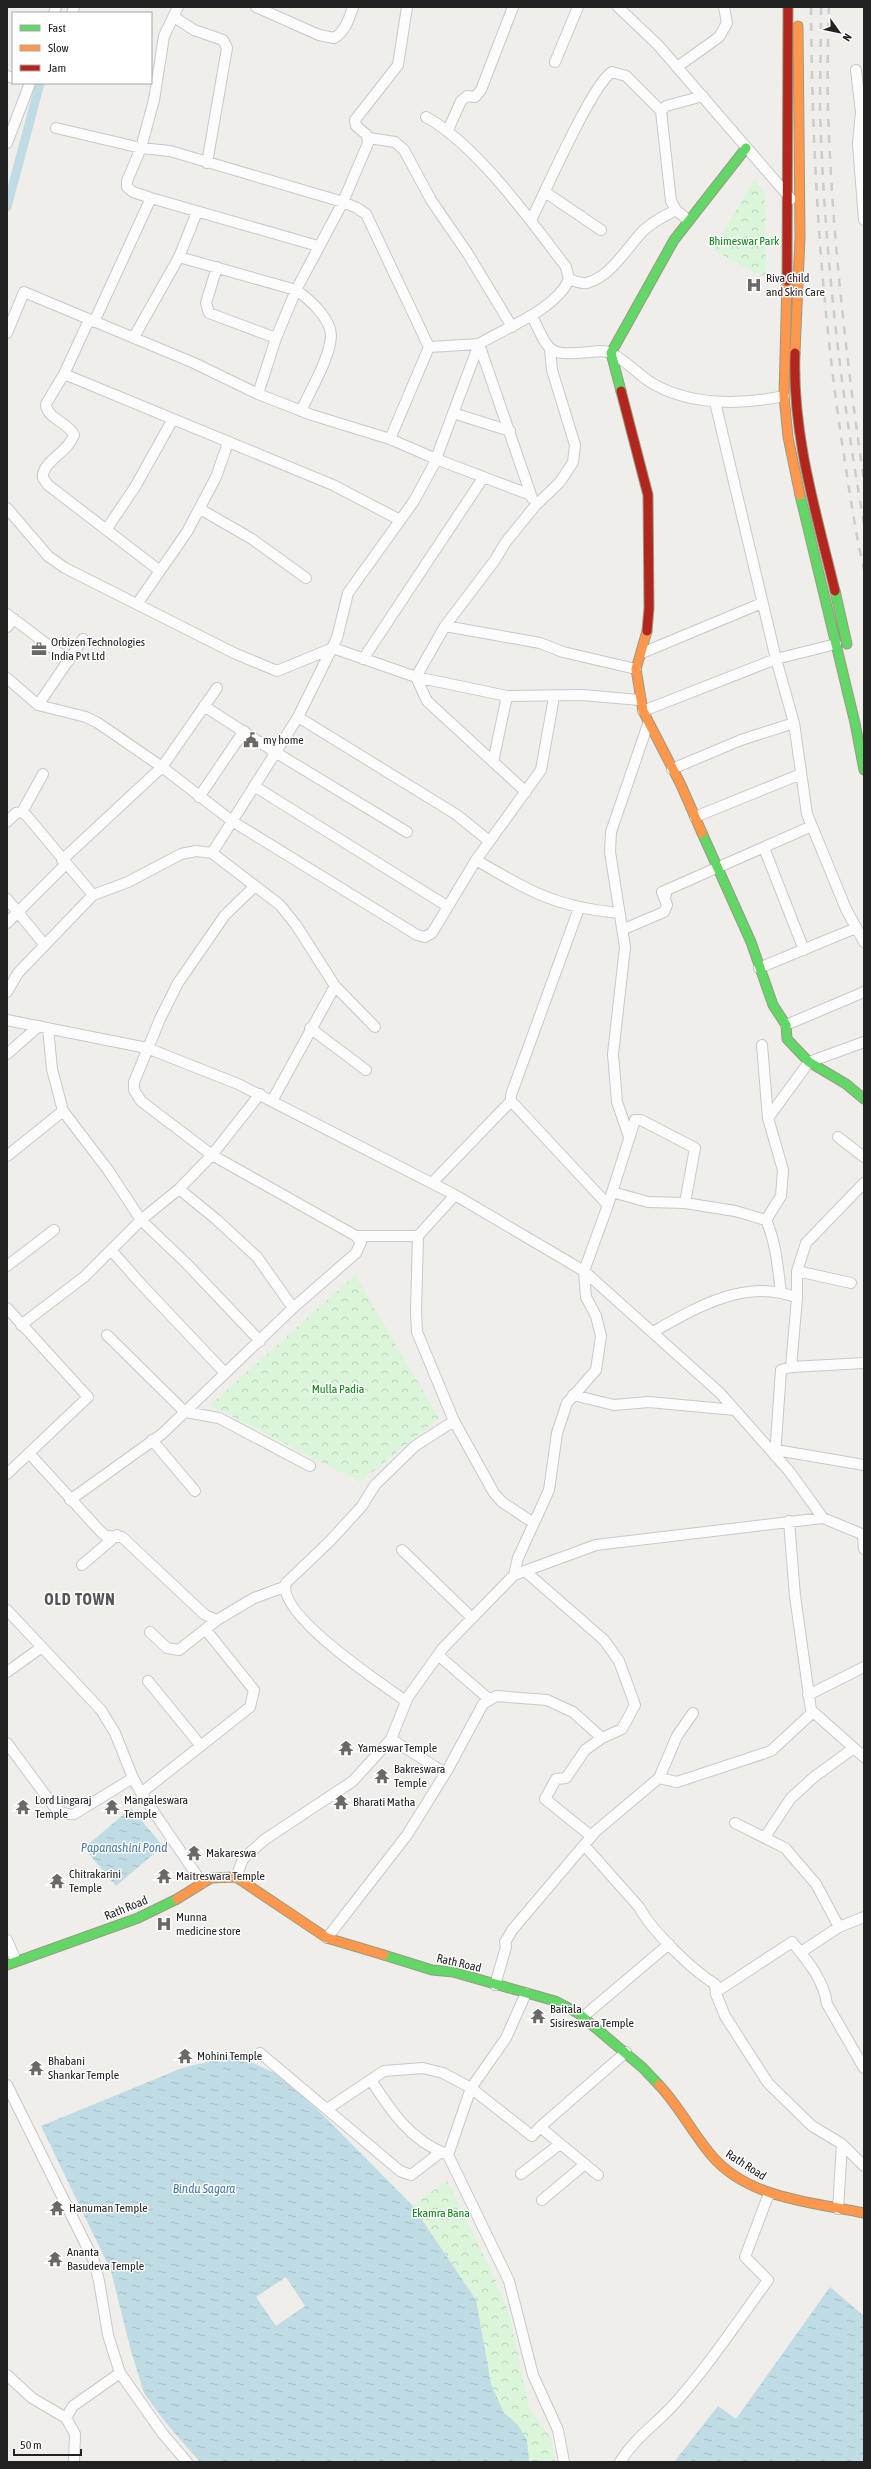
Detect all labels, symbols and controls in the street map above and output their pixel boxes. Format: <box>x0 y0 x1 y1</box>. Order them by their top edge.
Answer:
legend <box>12 12 152 84</box>
north arrow <box>819 12 859 52</box>
text: Fast <box>48 21 66 35</box>
text: N <box>841 31 854 43</box>
text: Slow <box>48 41 69 55</box>
text: Jam <box>48 61 66 75</box>
park label: Bhimeswar Park <box>709 234 780 248</box>
place label: Riva Child and Skin Care <box>766 271 825 299</box>
hospital icon: Riva Child and Skin Care <box>745 276 763 294</box>
place label: Orbizen Technologies India Pvt Ltd <box>51 635 145 663</box>
office icon: Orbizen Technologies India Pvt Ltd <box>30 640 48 658</box>
public building icon: my home <box>242 731 260 749</box>
place label: my home <box>263 733 304 747</box>
park label: Mulla Padia <box>312 1382 364 1396</box>
district label: OLD TOWN <box>44 1590 116 1608</box>
temple icon: Yameswar Temple <box>337 1739 355 1757</box>
place label: Yameswar Temple <box>358 1741 437 1755</box>
place label: Bakreswara Temple <box>394 1762 445 1790</box>
temple icon: Bakreswara Temple <box>373 1767 391 1785</box>
place label: Lord Lingaraj Temple <box>35 1793 92 1821</box>
place label: Mangaleswara Temple <box>124 1793 188 1821</box>
temple icon: Bharati Matha <box>332 1793 350 1811</box>
place label: Bharati Matha <box>353 1795 415 1809</box>
temple icon: Lord Lingaraj Temple <box>14 1798 32 1816</box>
temple icon: Mangaleswara Temple <box>103 1798 121 1816</box>
water label: Papanashini Pond <box>81 1840 167 1855</box>
temple icon: Makareswa <box>185 1844 203 1862</box>
place label: Makareswa <box>206 1846 256 1860</box>
place label: Chitrakarini Temple <box>69 1867 121 1895</box>
temple icon: Maitreswara Temple <box>155 1867 173 1885</box>
place label: Maitreswara Temple <box>176 1869 265 1883</box>
temple icon: Chitrakarini Temple <box>48 1872 66 1890</box>
street label: Rath Road <box>102 1893 150 1923</box>
place label: Munna medicine store <box>176 1910 241 1938</box>
hospital icon: Munna medicine store <box>155 1915 173 1933</box>
street label: Rath Road <box>435 1951 483 1975</box>
place label: Baitala Sisireswara Temple <box>550 2002 634 2030</box>
temple icon: Baitala Sisireswara Temple <box>529 2007 547 2025</box>
temple icon: Mohini Temple <box>176 2047 194 2065</box>
place label: Mohini Temple <box>197 2049 262 2063</box>
place label: Bhabani Shankar Temple <box>48 2054 119 2082</box>
temple icon: Bhabani Shankar Temple <box>27 2059 45 2077</box>
street label: Rath Road <box>723 2147 769 2183</box>
water label: Bindu Sagara <box>173 2181 235 2196</box>
temple icon: Hanuman Temple <box>48 2199 66 2217</box>
place label: Hanuman Temple <box>69 2201 148 2215</box>
park label: Ekamra Bana <box>412 2206 470 2220</box>
place label: Ananta Basudeva Temple <box>67 2245 144 2273</box>
temple icon: Ananta Basudeva Temple <box>46 2250 64 2268</box>
scale bar <box>14 2431 81 2457</box>
text: 50 m <box>20 2438 42 2452</box>

